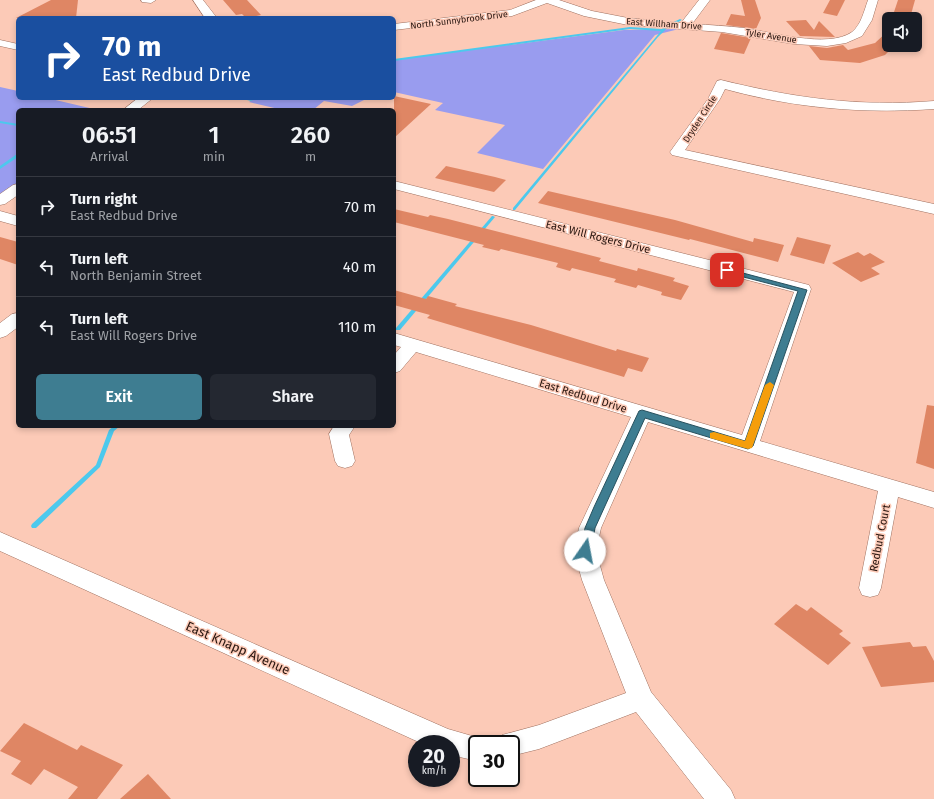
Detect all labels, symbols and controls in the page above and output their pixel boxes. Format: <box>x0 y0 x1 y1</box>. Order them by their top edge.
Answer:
street label: North Sunnybrook Drive <box>410 9 508 31</box>
map controls <box>882 12 922 52</box>
button: sound <box>882 12 922 52</box>
street label: East Willham Drive <box>626 16 702 32</box>
street label: Tyler Avenue <box>745 27 798 45</box>
text: 70 m <box>102 30 161 63</box>
icon: right <box>36 32 88 84</box>
text: East Redbud Drive <box>102 64 251 86</box>
street label: Dryden Circle <box>681 93 719 144</box>
text: 06:51 <box>82 121 137 149</box>
text: 1 <box>208 121 219 149</box>
text: 260 <box>291 121 330 149</box>
text: Arrival <box>90 149 128 164</box>
text: min <box>203 149 225 164</box>
text: m <box>305 149 316 164</box>
text: Turn right <box>70 190 137 208</box>
icon: right <box>36 196 58 218</box>
text: 70 m <box>344 198 376 216</box>
text: East Redbud Drive <box>70 208 177 223</box>
street label: East Will Rogers Drive <box>544 218 652 256</box>
text: Turn left <box>70 250 128 268</box>
pin <box>710 253 744 287</box>
icon: left <box>36 256 58 278</box>
text: 40 m <box>343 258 376 276</box>
icon: arrive <box>716 259 738 281</box>
text: North Benjamin Street <box>70 268 202 283</box>
text: Turn left <box>70 310 128 328</box>
icon: left <box>36 316 58 338</box>
text: 110 m <box>338 318 376 336</box>
text: East Will Rogers Drive <box>70 328 197 343</box>
button: Exit <box>36 374 202 420</box>
button: Share <box>210 374 376 420</box>
street label: East Redbud Drive <box>538 376 628 416</box>
street label: Redbud Court <box>867 503 893 573</box>
position arrow <box>564 530 606 572</box>
street label: East Knapp Avenue <box>184 618 292 678</box>
speed limit sign: 30 <box>468 735 520 787</box>
text: 20 <box>423 744 445 768</box>
text: km/h <box>422 765 446 777</box>

